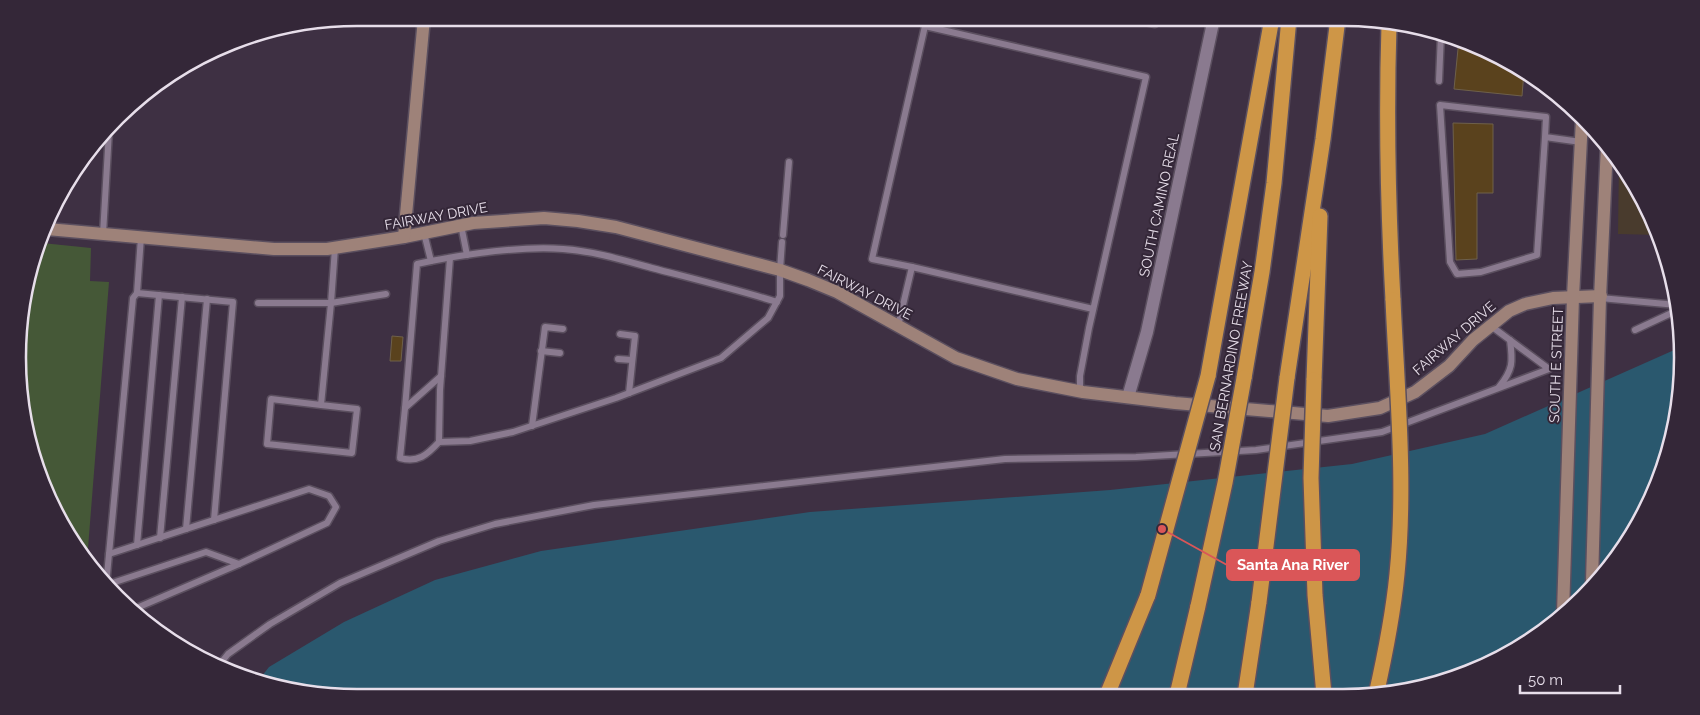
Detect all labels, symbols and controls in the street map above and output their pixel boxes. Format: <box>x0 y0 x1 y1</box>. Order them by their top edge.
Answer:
street label: SOUTH CAMINO REAL <box>1136 131 1182 279</box>
street label: FAIRWAY DRIVE <box>383 199 489 233</box>
street label: SAN BERNARDINO FREEWAY <box>1206 260 1256 452</box>
street label: FAIRWAY DRIVE <box>815 261 915 323</box>
street label: FAIRWAY DRIVE <box>1409 298 1499 378</box>
street label: SOUTH E STREET <box>1546 306 1566 423</box>
callout: Santa Ana River <box>1227 550 1359 580</box>
text: Santa Ana River <box>1237 556 1349 574</box>
scale bar <box>1520 662 1620 694</box>
text: 50 m <box>1528 671 1563 689</box>

